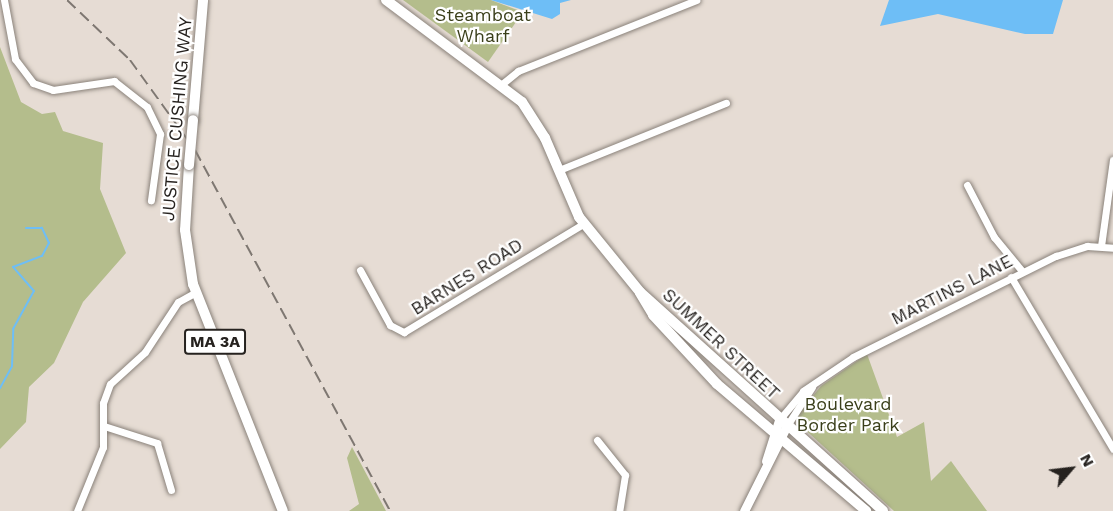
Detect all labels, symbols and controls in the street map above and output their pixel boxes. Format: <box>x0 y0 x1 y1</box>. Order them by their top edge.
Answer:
park label: Steamboat Wharf <box>435 5 531 48</box>
street label: JUSTICE CUSHING WAY <box>157 16 197 222</box>
street label: BARNES ROAD <box>407 234 527 320</box>
street label: MARTINS LANE <box>888 250 1016 330</box>
street label: SUMMER STREET <box>658 284 784 404</box>
road number: MA 3A <box>184 329 246 355</box>
park label: Boulevard Border Park <box>796 394 900 436</box>
north arrow <box>1041 439 1101 499</box>
text: N <box>1076 451 1099 470</box>

